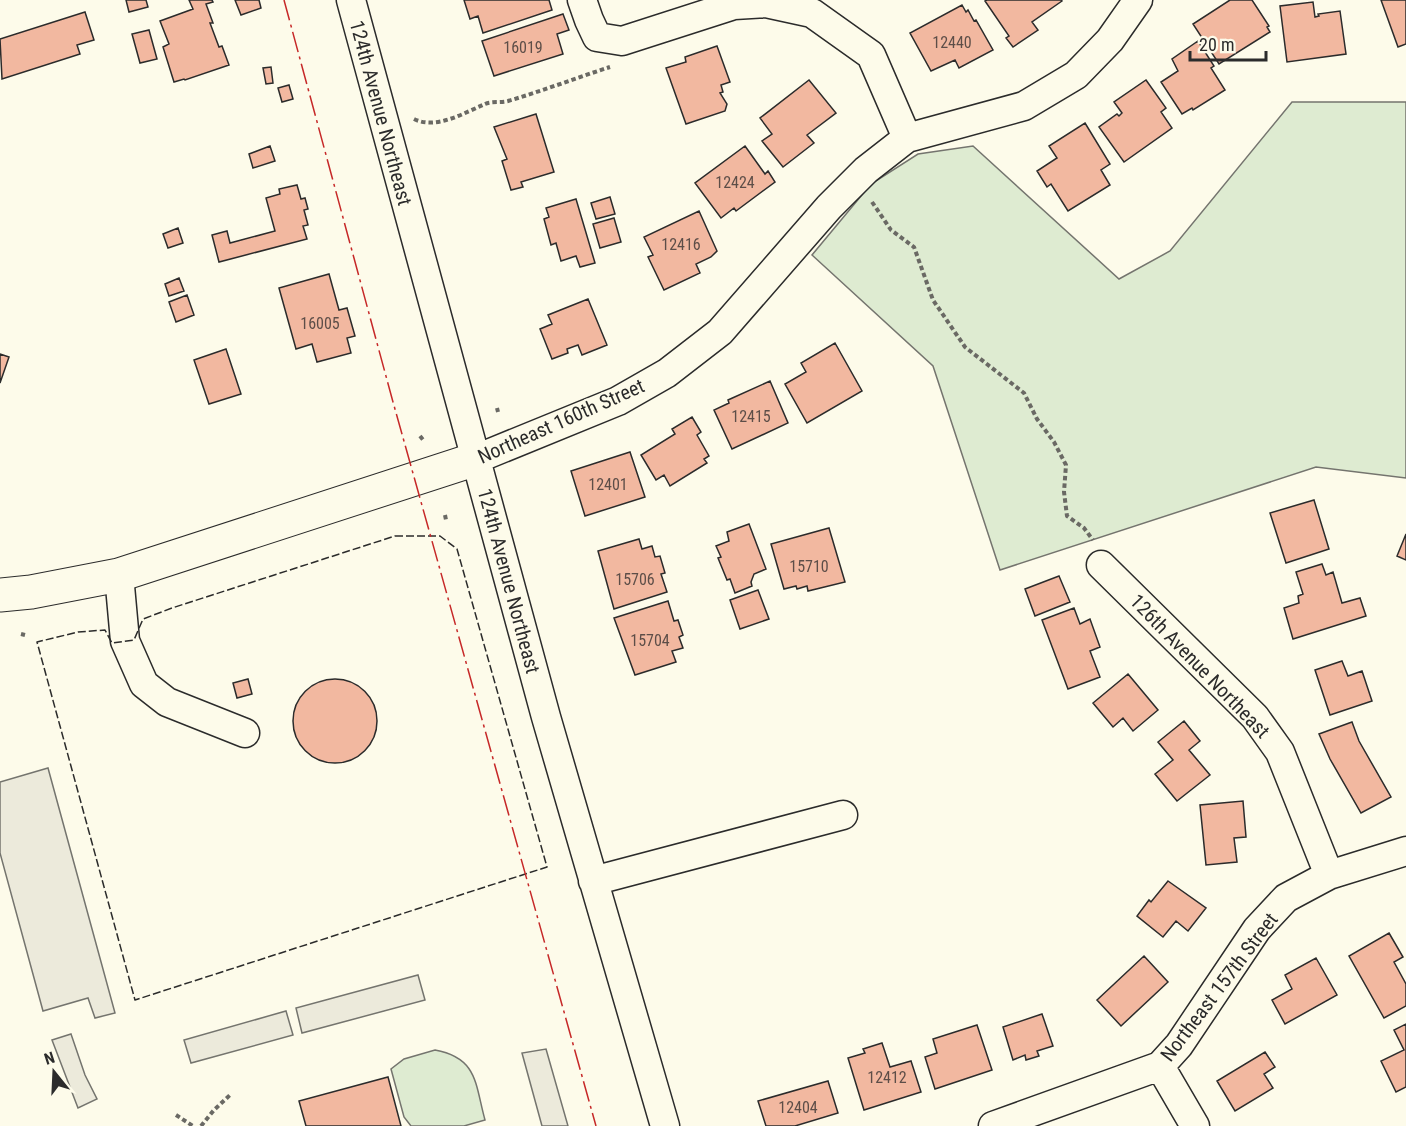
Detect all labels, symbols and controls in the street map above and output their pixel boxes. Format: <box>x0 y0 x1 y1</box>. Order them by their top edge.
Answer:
street label: 124th Avenue Northeast <box>345 18 417 208</box>
scale bar <box>1190 24 1266 62</box>
house number: 12440 <box>932 33 972 52</box>
text: 20 m <box>1199 34 1234 55</box>
house number: 16019 <box>503 38 543 57</box>
house number: 12424 <box>715 173 755 192</box>
house number: 12416 <box>661 235 701 254</box>
house number: 16005 <box>300 314 340 333</box>
street label: Northeast 160th Street <box>474 373 648 469</box>
house number: 12415 <box>731 407 771 426</box>
house number: 12401 <box>588 475 628 494</box>
street label: 124th Avenue Northeast <box>473 486 545 676</box>
house number: 15710 <box>789 557 829 576</box>
house number: 15706 <box>615 570 655 589</box>
street label: 126th Avenue Northeast <box>1125 589 1275 743</box>
house number: 15704 <box>630 631 670 650</box>
street label: Northeast 157th Street <box>1155 908 1283 1066</box>
north arrow <box>24 1042 84 1102</box>
text: N <box>42 1048 57 1069</box>
house number: 12412 <box>867 1068 907 1087</box>
house number: 12404 <box>778 1098 818 1117</box>

